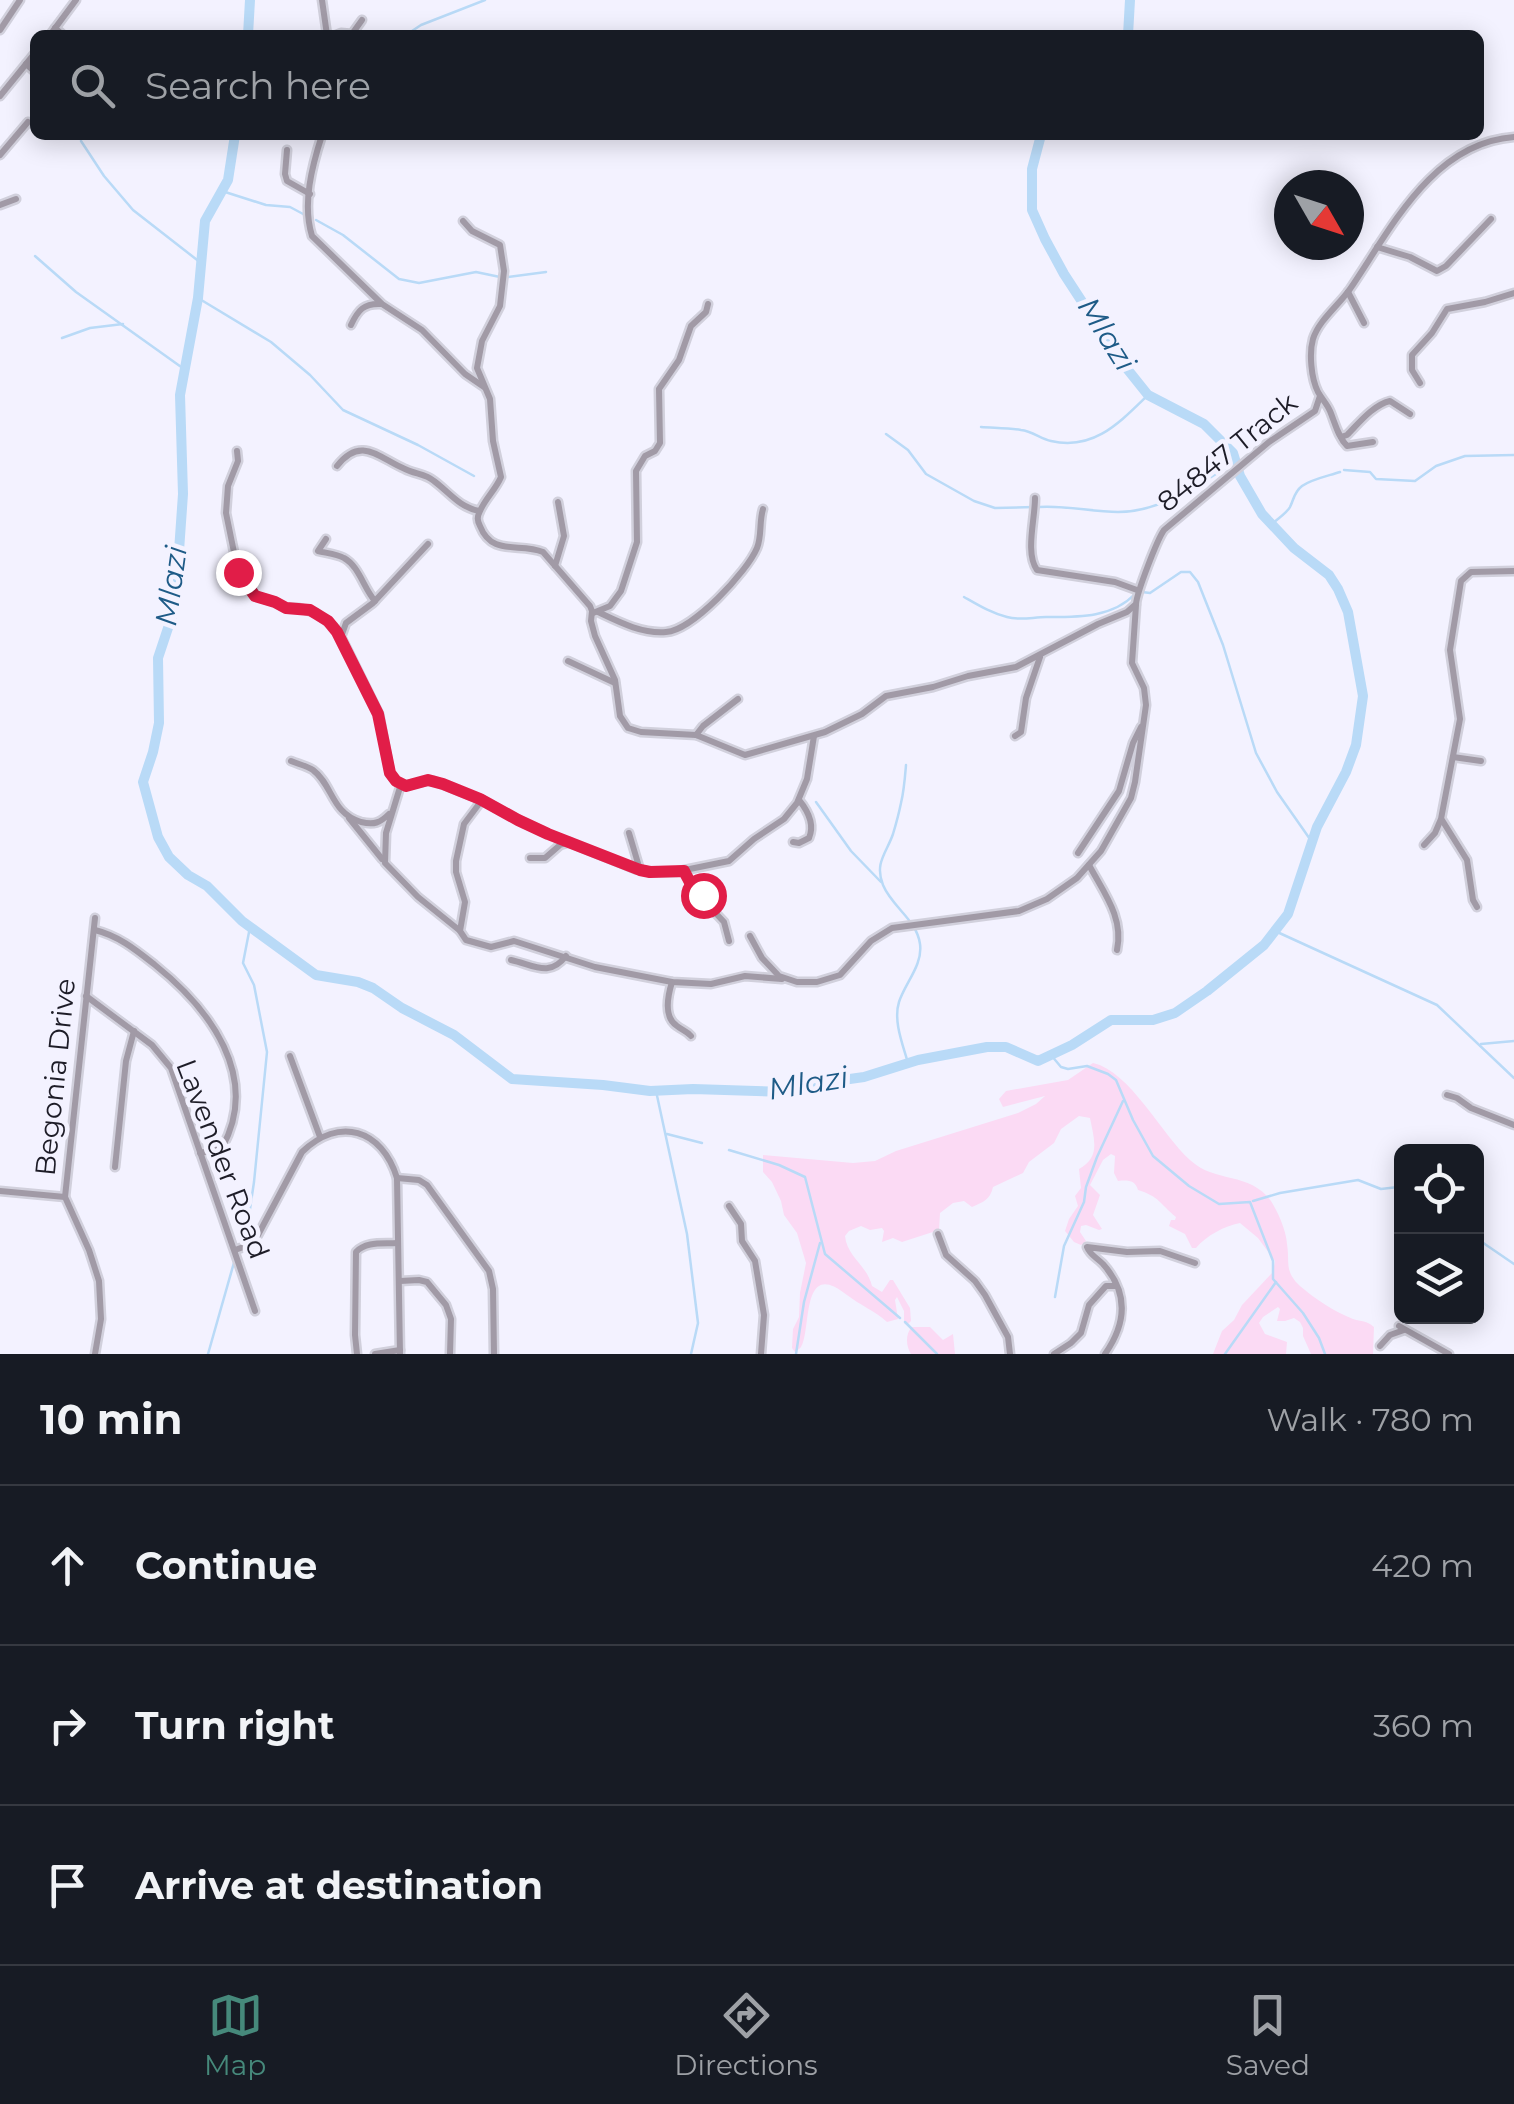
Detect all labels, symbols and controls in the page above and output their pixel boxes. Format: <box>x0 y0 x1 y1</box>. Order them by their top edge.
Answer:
search box <box>30 30 1484 140</box>
icon: search <box>65 58 120 113</box>
text: Search here <box>145 62 371 109</box>
north arrow <box>1274 170 1364 260</box>
water label: Mlazi <box>1070 290 1144 379</box>
street label: 84847 Track <box>1150 385 1304 519</box>
water label: Mlazi <box>147 543 195 628</box>
route end <box>216 550 262 596</box>
route start <box>681 873 727 919</box>
street label: Begonia Drive <box>28 977 82 1177</box>
street label: Lavender Road <box>169 1054 277 1264</box>
water label: Mlazi <box>765 1058 852 1108</box>
map controls <box>1394 1144 1484 1324</box>
button: locate <box>1394 1144 1484 1234</box>
button: layers <box>1394 1234 1484 1324</box>
text: 10 min <box>40 1393 183 1445</box>
text: Walk · 780 m <box>1267 1400 1474 1439</box>
icon: ahead <box>40 1538 95 1593</box>
text: Continue <box>135 1542 317 1589</box>
text: 420 m <box>1371 1546 1474 1585</box>
icon: right <box>40 1698 95 1753</box>
text: Turn right <box>135 1702 334 1749</box>
text: 360 m <box>1373 1706 1474 1745</box>
icon: arrive <box>40 1858 95 1913</box>
text: Arrive at destination <box>135 1862 543 1909</box>
tab: Map <box>204 1988 266 2082</box>
tab: Directions <box>674 1988 818 2082</box>
tab: Saved <box>1226 1988 1310 2082</box>

